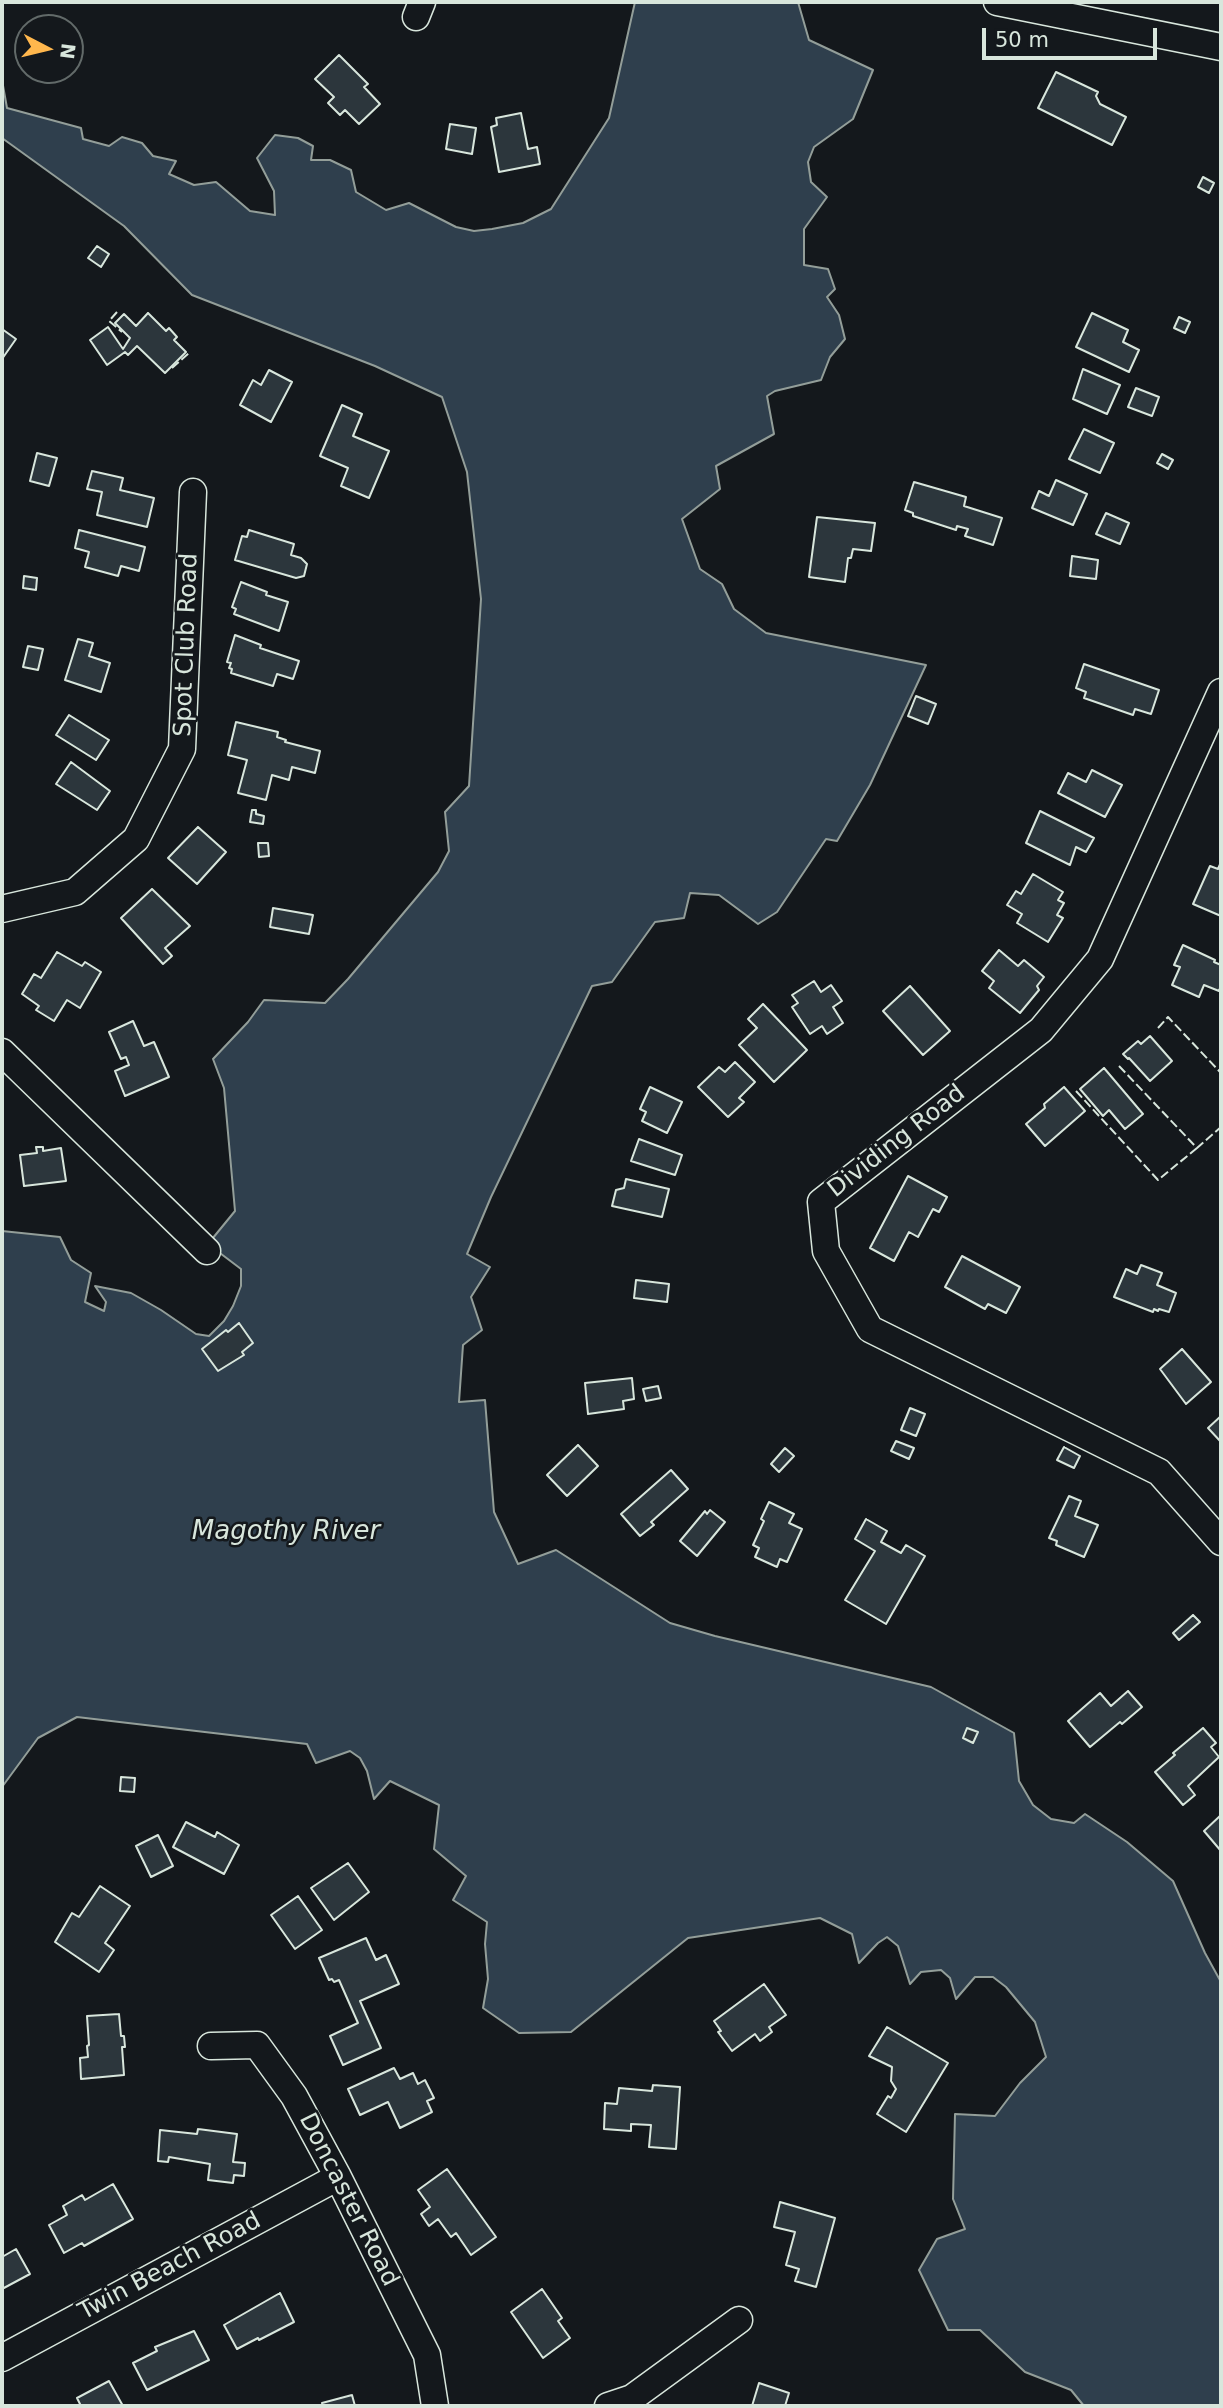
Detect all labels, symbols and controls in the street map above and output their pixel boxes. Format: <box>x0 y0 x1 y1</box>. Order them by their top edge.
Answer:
north arrow <box>14 14 84 84</box>
scale bar <box>985 14 1160 58</box>
text: 50 m <box>995 28 1049 52</box>
text: N <box>56 42 80 61</box>
street label: Spot Club Road <box>169 553 205 737</box>
street label: Dividing Road <box>823 1079 971 1205</box>
water label: Magothy River <box>192 1516 380 1548</box>
street label: Doncaster Road <box>292 2109 404 2291</box>
street label: Twin Beach Road <box>74 2207 266 2327</box>

